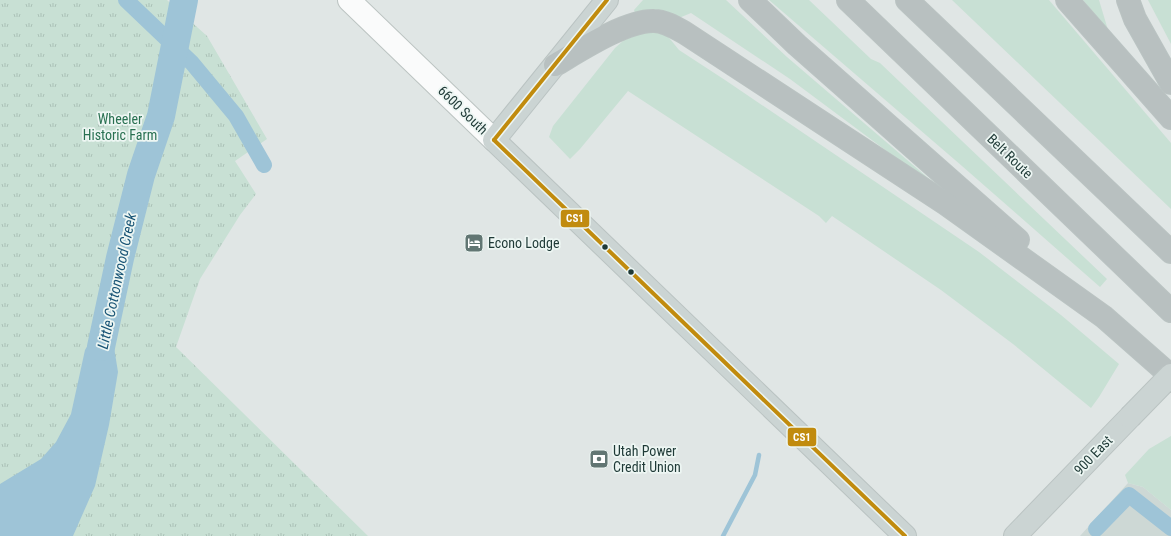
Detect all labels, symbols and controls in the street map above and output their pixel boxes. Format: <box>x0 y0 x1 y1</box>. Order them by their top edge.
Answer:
street label: 6600 South <box>435 82 491 138</box>
park label: Wheeler Historic Farm <box>83 111 157 143</box>
street label: Belt Route <box>984 131 1036 182</box>
line badge: CS1 <box>560 209 590 228</box>
water label: Little Cottonwood Creek <box>94 211 140 350</box>
text: CS1 <box>566 212 584 225</box>
hotel icon: Econo Lodge <box>463 232 485 254</box>
place label: Econo Lodge <box>488 235 560 251</box>
unlabelled marker <box>600 242 610 252</box>
unlabelled marker <box>626 267 636 277</box>
line badge: CS1 <box>787 427 817 447</box>
text: CS1 <box>793 431 811 444</box>
street label: 900 East <box>1071 432 1115 478</box>
place label: Utah Power Credit Union <box>613 443 681 475</box>
bank icon: Utah Power Credit Union <box>588 448 610 470</box>

